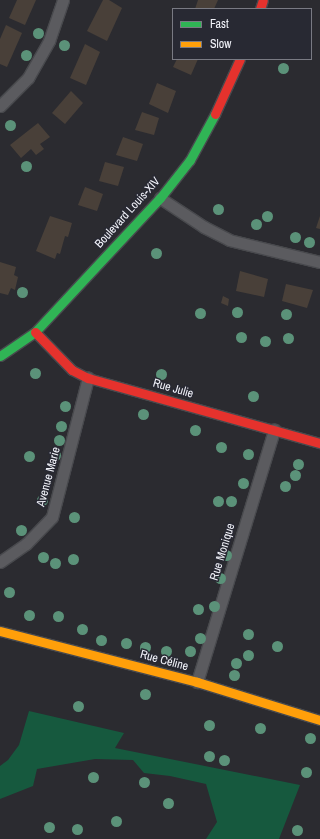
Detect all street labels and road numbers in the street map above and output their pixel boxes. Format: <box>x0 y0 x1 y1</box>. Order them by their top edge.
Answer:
street label: Boulevard Louis-XIV <box>92 175 164 251</box>
street label: Rue Julie <box>151 376 195 402</box>
street label: Avenue Marie <box>34 446 64 508</box>
street label: Rue Monique <box>207 522 239 582</box>
street label: Rue Céline <box>138 648 190 674</box>

